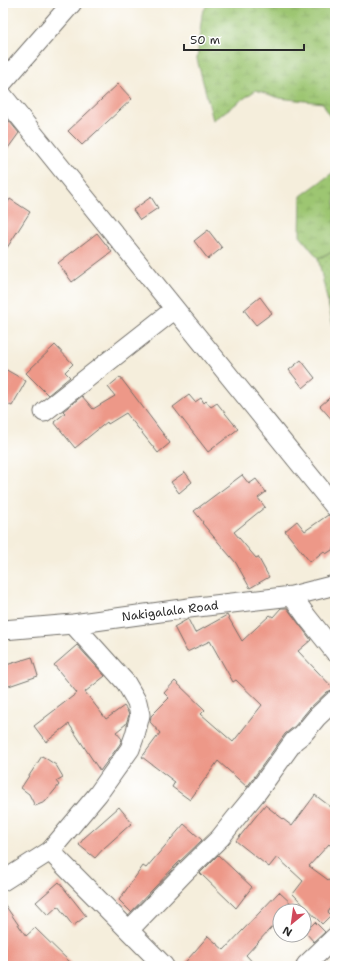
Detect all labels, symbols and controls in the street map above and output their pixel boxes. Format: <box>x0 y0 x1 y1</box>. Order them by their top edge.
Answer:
scale bar <box>184 26 304 52</box>
text: 50 m <box>190 32 220 48</box>
street label: Nakigalala Road <box>121 597 220 625</box>
north arrow <box>272 903 312 943</box>
text: N <box>280 922 295 940</box>

